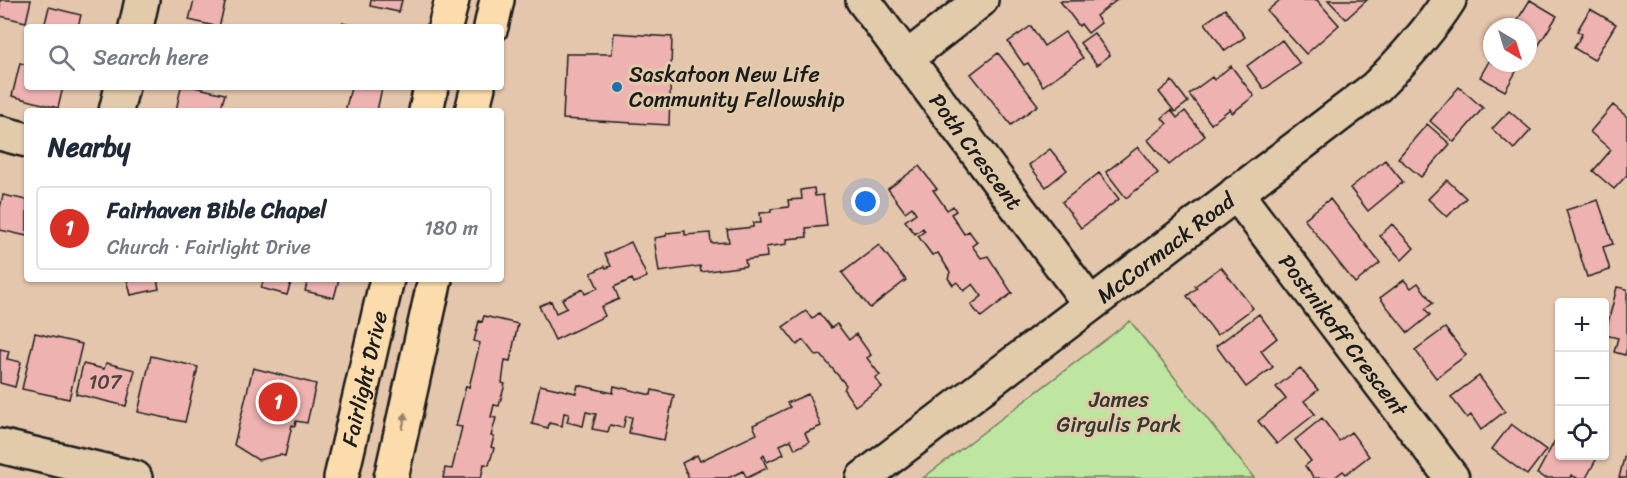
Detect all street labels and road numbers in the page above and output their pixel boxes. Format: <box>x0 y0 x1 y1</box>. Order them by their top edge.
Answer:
street label: Poth Crescent <box>919 84 1033 219</box>
street label: McCormack Road <box>1088 181 1245 314</box>
street label: Postnikoff Crescent <box>1268 245 1419 426</box>
street label: Fairlight Drive <box>330 307 399 451</box>

